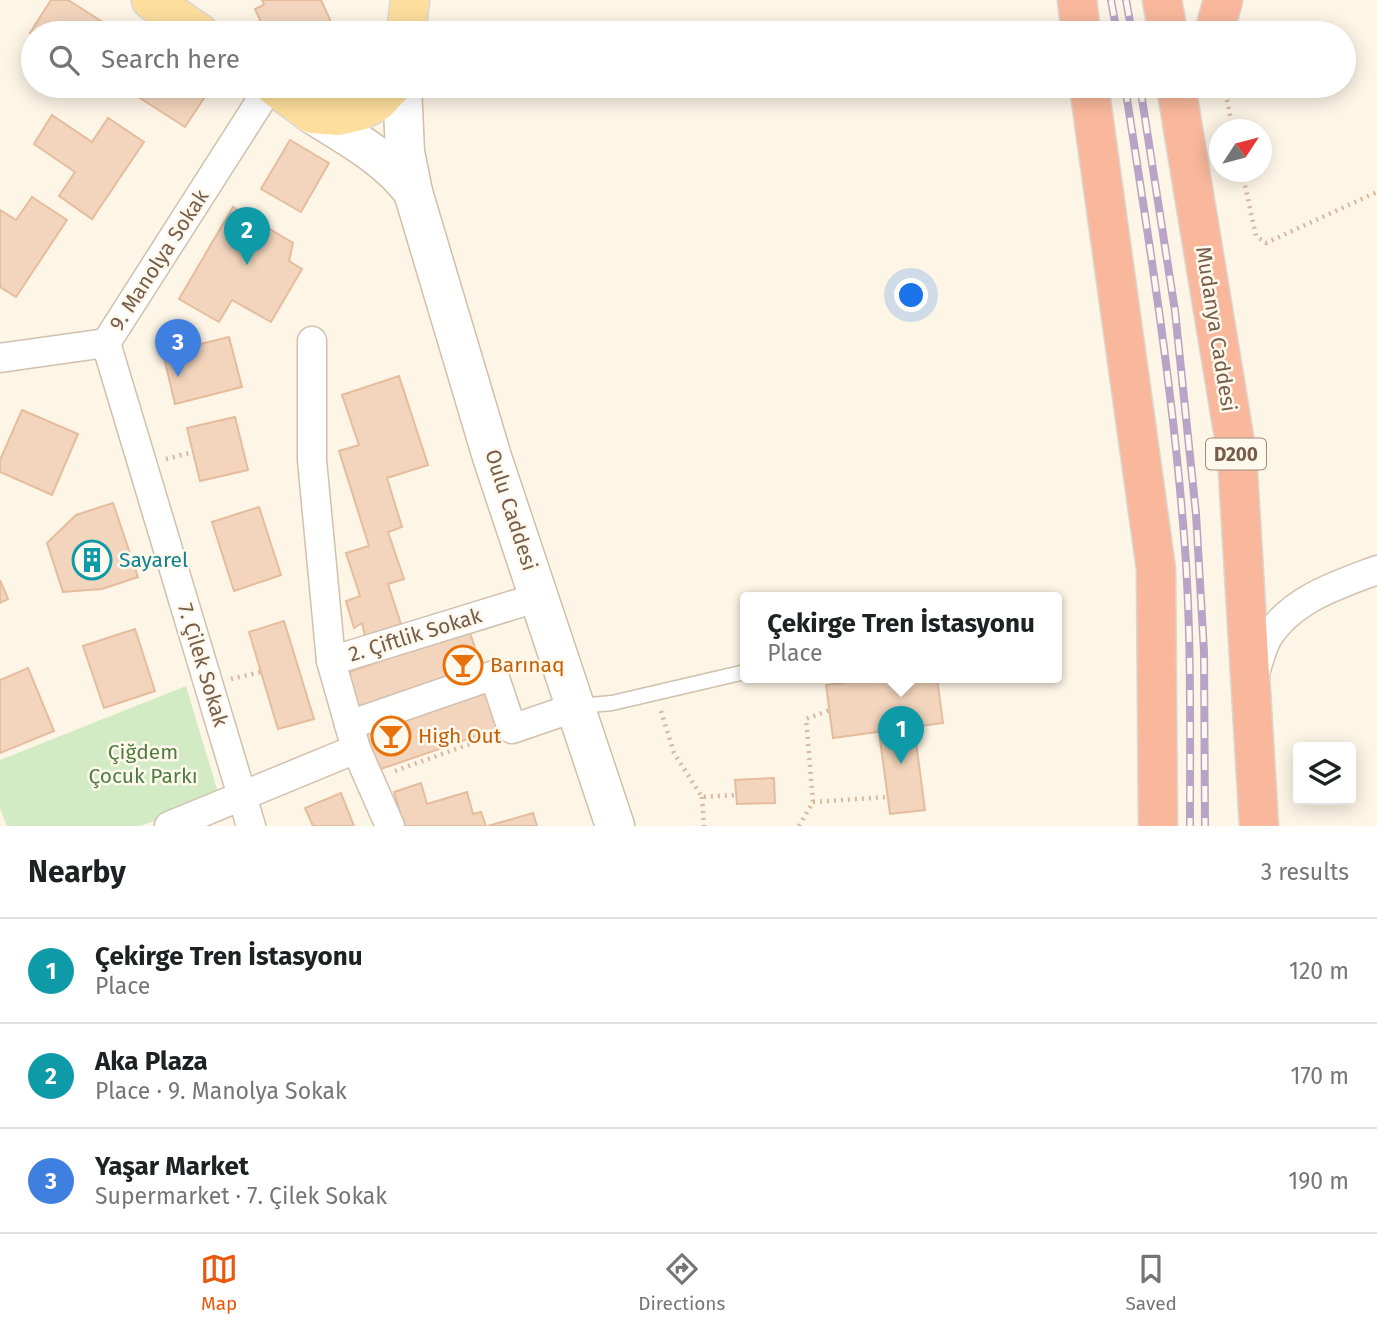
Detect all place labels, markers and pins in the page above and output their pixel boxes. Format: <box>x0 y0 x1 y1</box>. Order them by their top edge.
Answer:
pin: 2 <box>224 207 270 265</box>
pin: 3 <box>155 319 201 377</box>
building icon: Sayarel <box>71 539 113 581</box>
place label: Sayarel <box>119 547 188 573</box>
bar icon: Barınaq <box>442 644 484 686</box>
place label: Barınaq <box>490 652 565 678</box>
pin: 1 <box>878 706 924 764</box>
bar icon: High Out <box>370 715 412 757</box>
place label: High Out <box>418 723 502 749</box>

